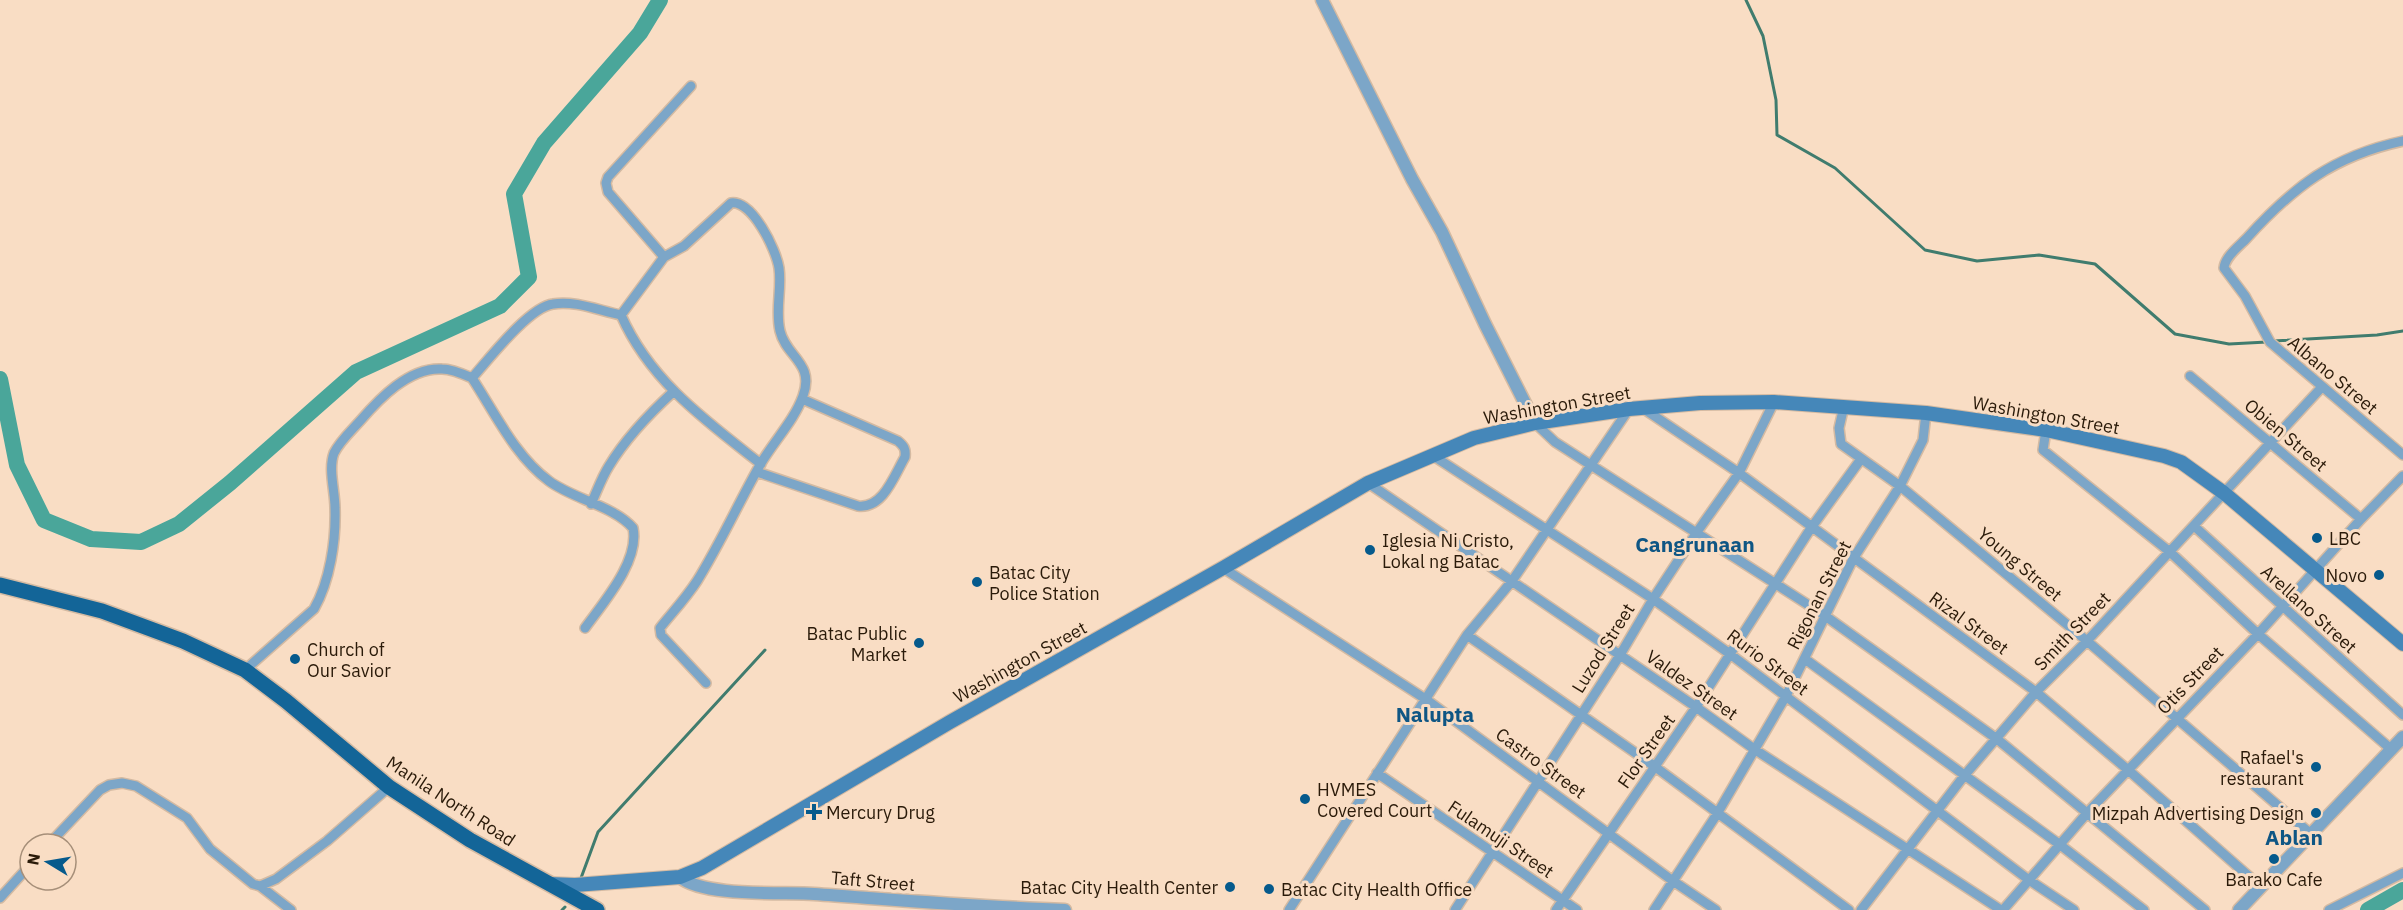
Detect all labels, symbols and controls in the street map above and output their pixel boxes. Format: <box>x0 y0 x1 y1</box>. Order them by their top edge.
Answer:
street label: Albano Street <box>2283 331 2383 419</box>
street label: Washington Street <box>1482 381 1632 429</box>
street label: Washington Street <box>1971 391 2121 439</box>
street label: Obien Street <box>2240 394 2332 476</box>
street label: Young Street <box>1973 522 2067 606</box>
place label: LBC <box>2329 527 2361 550</box>
place label: Iglesia Ni Cristo, Lokal ng Batac <box>1382 529 1514 573</box>
district label: Cangrunaan <box>1635 530 1755 558</box>
marker: LBC <box>2310 531 2324 545</box>
street label: Rigonan Street <box>1782 537 1856 653</box>
marker: Iglesia Ni Cristo, Lokal ng Batac <box>1363 543 1377 557</box>
street label: Arellano Street <box>2256 560 2362 658</box>
place label: Batac City Police Station <box>989 561 1100 605</box>
place label: Novo <box>2326 564 2367 587</box>
marker: Novo <box>2372 568 2386 582</box>
marker: Batac City Police Station <box>970 575 984 589</box>
street label: Rizal Street <box>1925 587 2013 659</box>
street label: Smith Street <box>2029 587 2115 675</box>
street label: Luzod Street <box>1566 599 1640 697</box>
street label: Washington Street <box>949 616 1091 708</box>
place label: Batac Public Market <box>806 622 907 666</box>
street label: Rurio Street <box>1723 624 1813 700</box>
marker: Batac Public Market <box>912 636 926 650</box>
place label: Church of Our Savior <box>307 638 391 682</box>
street label: Otis Street <box>2152 641 2228 719</box>
street label: Valdez Street <box>1642 645 1742 725</box>
marker: Church of Our Savior <box>288 652 302 666</box>
district label: Nalupta <box>1396 700 1474 728</box>
street label: Flor Street <box>1612 709 1680 793</box>
street label: Castro Street <box>1491 723 1591 803</box>
place label: Rafael's restaurant <box>2220 746 2304 790</box>
street label: Manila North Road <box>382 751 520 851</box>
marker: Rafael's restaurant <box>2309 760 2323 774</box>
place label: HVMES Covered Court <box>1317 778 1432 822</box>
marker: HVMES Covered Court <box>1298 792 1312 806</box>
street label: Fulamuji Street <box>1444 795 1558 883</box>
place label: Mercury Drug <box>826 801 935 824</box>
place label: Mizpah Advertising Design <box>2092 802 2304 825</box>
marker: Mercury Drug <box>807 805 821 819</box>
marker: Mizpah Advertising Design <box>2309 806 2323 820</box>
district label: Ablan <box>2265 823 2323 851</box>
north arrow <box>18 832 78 892</box>
text: N <box>22 852 44 867</box>
marker: Barako Cafe <box>2267 852 2281 866</box>
street label: Taft Street <box>830 866 916 896</box>
place label: Barako Cafe <box>2225 868 2323 891</box>
place label: Batac City Health Center <box>1020 876 1218 899</box>
place label: Batac City Health Office <box>1281 878 1472 901</box>
marker: Batac City Health Center <box>1223 880 1237 894</box>
marker: Batac City Health Office <box>1262 882 1276 896</box>

